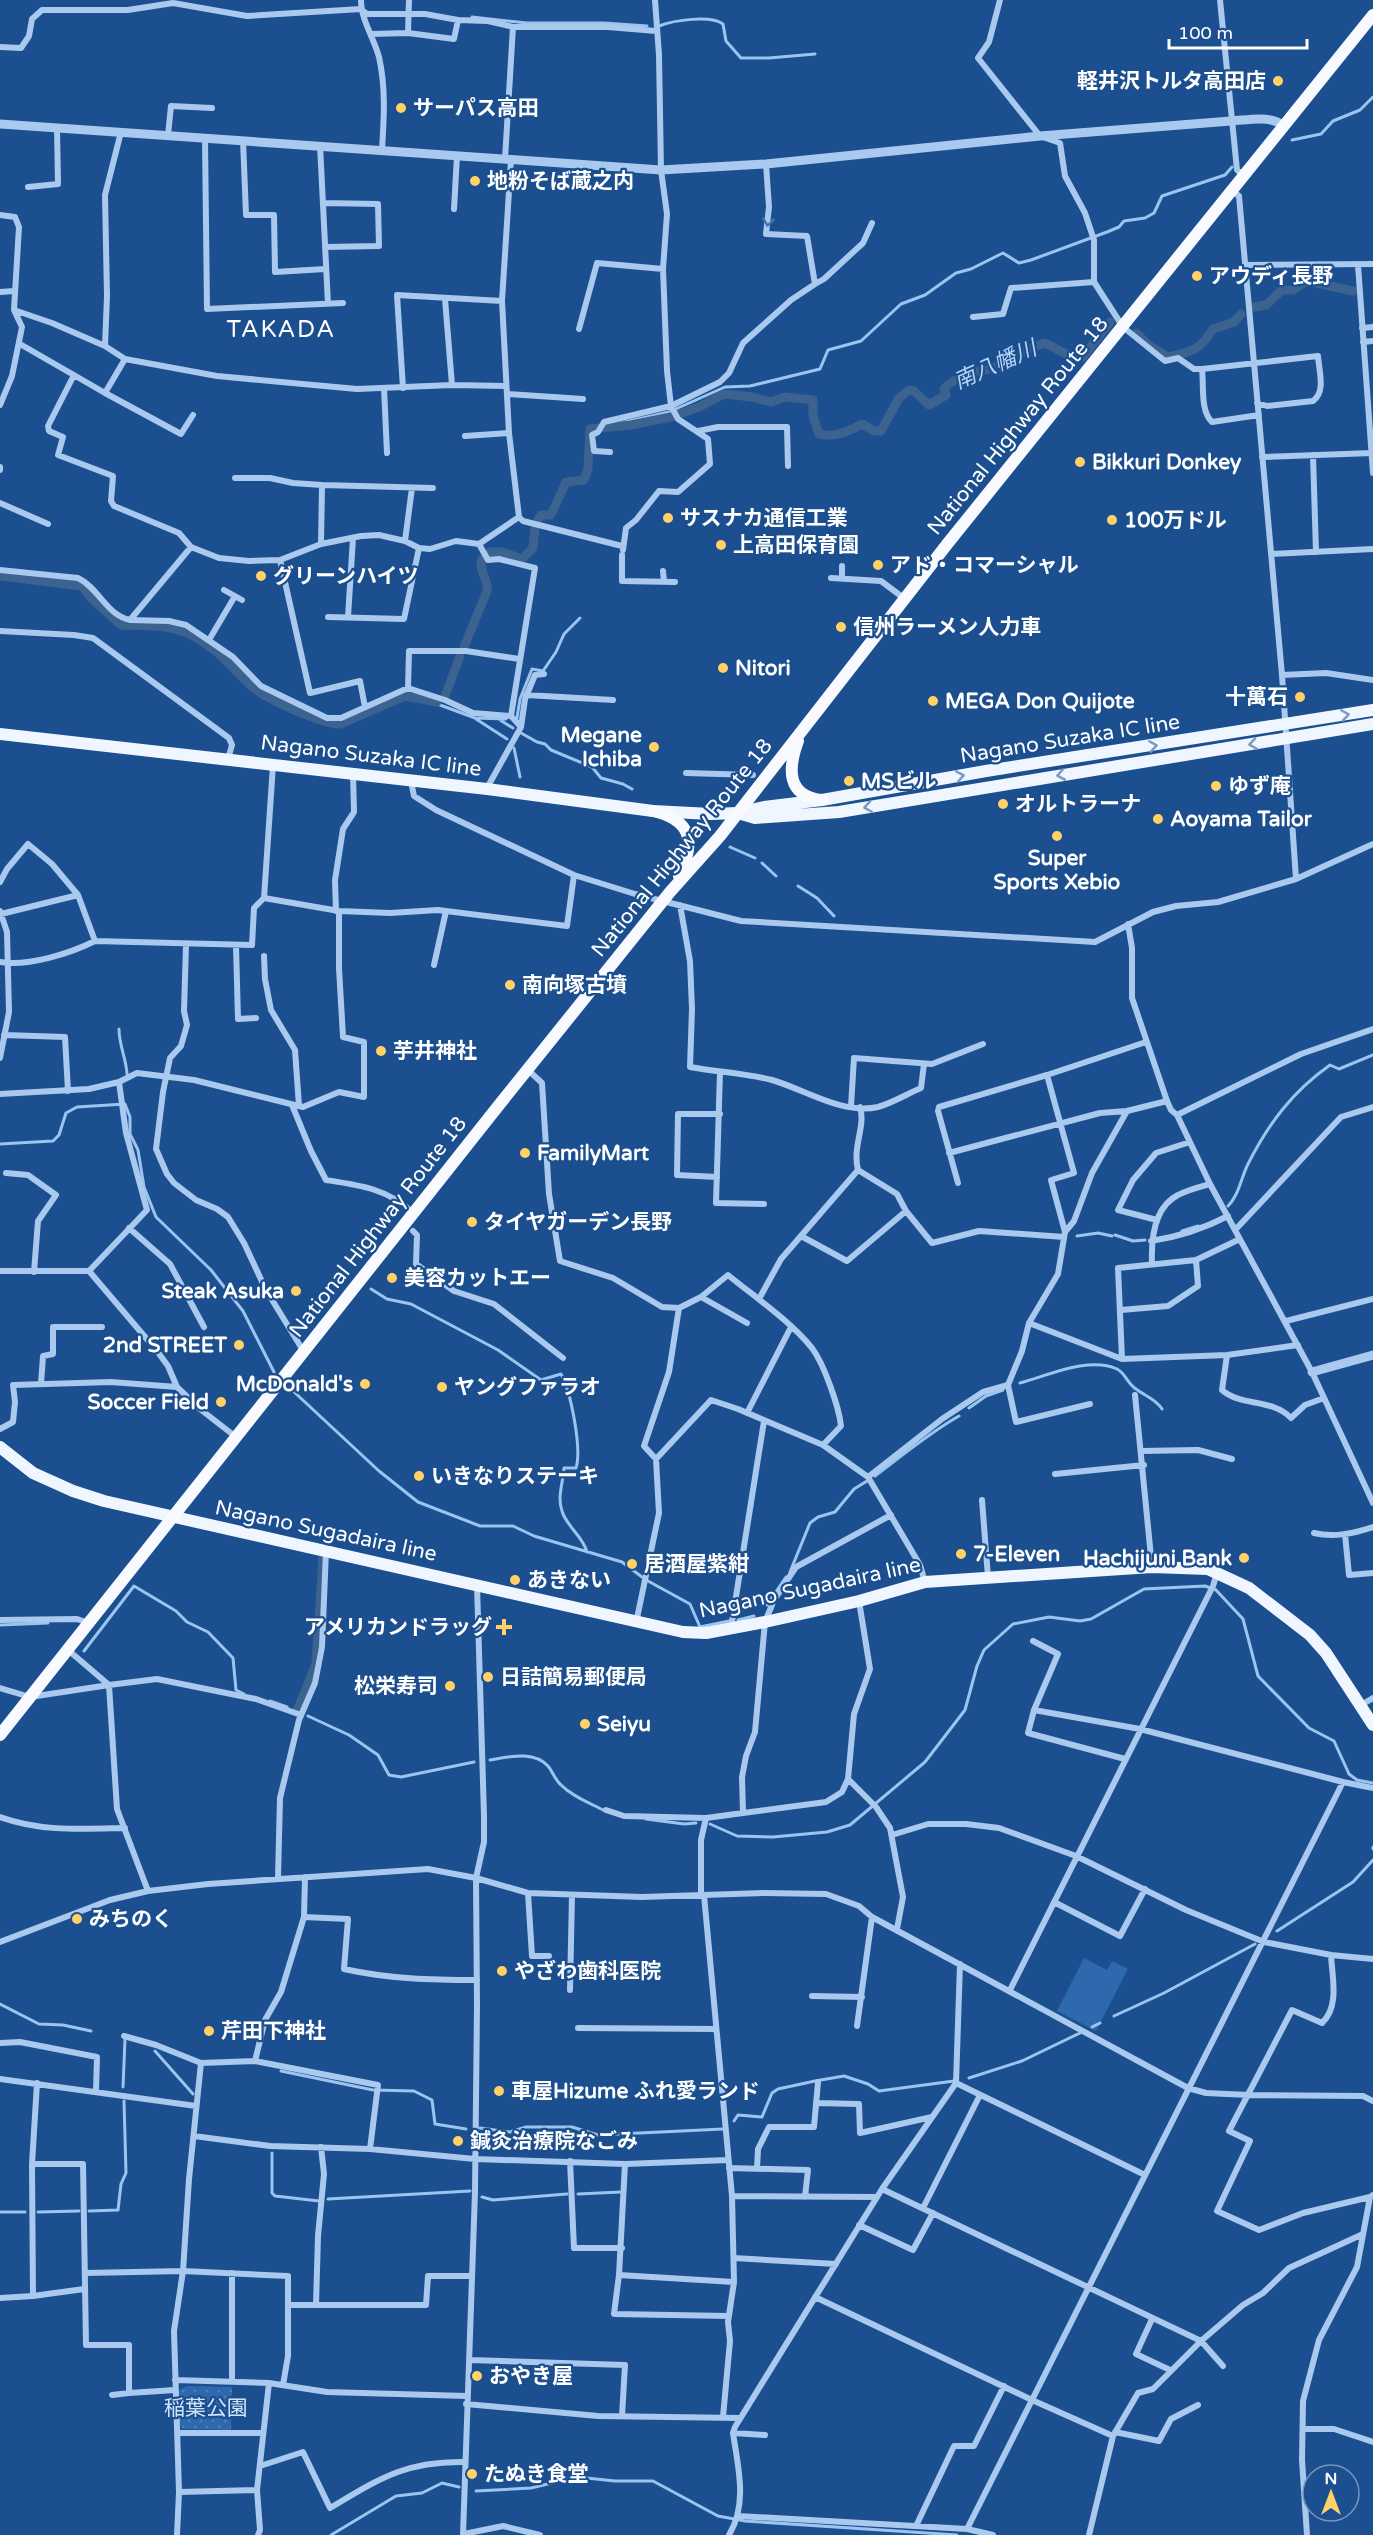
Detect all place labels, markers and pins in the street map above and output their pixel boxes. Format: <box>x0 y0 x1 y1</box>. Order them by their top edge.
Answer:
place label: 軽井沢トルタ高田店 <box>1077 69 1266 94</box>
marker: 軽井沢トルタ高田店 <box>1271 74 1285 88</box>
place label: サーパス高田 <box>413 96 539 121</box>
marker: サーパス高田 <box>394 101 408 115</box>
place label: 地粉そば蔵之内 <box>487 169 634 194</box>
marker: 地粉そば蔵之内 <box>468 174 482 188</box>
place label: アウディ長野 <box>1209 264 1334 289</box>
marker: アウディ長野 <box>1190 269 1204 283</box>
place label: Bikkuri Donkey <box>1092 450 1242 475</box>
marker: Bikkuri Donkey <box>1073 455 1087 469</box>
place label: サスナカ通信工業 <box>680 506 848 531</box>
place label: 100万ドル <box>1124 508 1227 533</box>
marker: サスナカ通信工業 <box>661 511 675 525</box>
marker: 100万ドル <box>1105 513 1119 527</box>
place label: 上高田保育園 <box>733 533 859 558</box>
marker: 上高田保育園 <box>714 538 728 552</box>
place label: アド・コマーシャル <box>890 553 1079 578</box>
marker: アド・コマーシャル <box>871 558 885 572</box>
place label: グリーンハイツ <box>273 564 419 589</box>
marker: グリーンハイツ <box>254 569 268 583</box>
place label: 信州ラーメン人力車 <box>853 615 1041 640</box>
marker: 信州ラーメン人力車 <box>834 620 848 634</box>
place label: Nitori <box>735 656 791 681</box>
marker: Nitori <box>716 661 730 675</box>
place label: 十萬石 <box>1225 685 1288 710</box>
place label: MEGA Don Quijote <box>945 689 1135 714</box>
marker: 十萬石 <box>1293 690 1307 704</box>
marker: MEGA Don Quijote <box>926 694 940 708</box>
place label: Megane Ichiba <box>560 723 642 772</box>
marker: Megane Ichiba <box>647 740 661 754</box>
place label: MSビル <box>861 769 936 794</box>
marker: MSビル <box>842 774 856 788</box>
place label: ゆず庵 <box>1228 774 1291 799</box>
marker: ゆず庵 <box>1209 779 1223 793</box>
place label: オルトラーナ <box>1015 792 1141 817</box>
marker: オルトラーナ <box>996 797 1010 811</box>
place label: Aoyama Tailor <box>1170 807 1313 832</box>
marker: Aoyama Tailor <box>1151 812 1165 826</box>
marker: Super Sports Xebio <box>1050 829 1064 843</box>
place label: Super Sports Xebio <box>994 846 1121 895</box>
place label: 南向塚古墳 <box>522 973 627 998</box>
marker: 南向塚古墳 <box>503 978 517 992</box>
place label: 芋井神社 <box>393 1039 477 1064</box>
marker: 芋井神社 <box>374 1044 388 1058</box>
place label: FamilyMart <box>537 1141 649 1166</box>
marker: FamilyMart <box>518 1146 532 1160</box>
place label: タイヤガーデン長野 <box>484 1210 672 1235</box>
marker: タイヤガーデン長野 <box>465 1215 479 1229</box>
place label: 美容カットエー <box>404 1266 551 1291</box>
marker: 美容カットエー <box>385 1271 399 1285</box>
place label: Steak Asuka <box>161 1279 284 1304</box>
marker: Steak Asuka <box>289 1284 303 1298</box>
place label: 2nd STREET <box>103 1333 227 1358</box>
marker: 2nd STREET <box>232 1338 246 1352</box>
place label: McDonald's <box>236 1372 353 1397</box>
place label: ヤングファラオ <box>454 1375 601 1400</box>
marker: McDonald's <box>358 1377 372 1391</box>
marker: ヤングファラオ <box>435 1380 449 1394</box>
place label: Soccer Field <box>88 1390 209 1415</box>
marker: Soccer Field <box>214 1395 228 1409</box>
place label: いきなりステーキ <box>431 1464 599 1489</box>
marker: いきなりステーキ <box>412 1469 426 1483</box>
place label: 7-Eleven <box>973 1542 1060 1567</box>
place label: Hachijuni Bank <box>1083 1546 1233 1571</box>
marker: 7-Eleven <box>954 1547 968 1561</box>
marker: Hachijuni Bank <box>1237 1551 1251 1565</box>
place label: 居酒屋紫紺 <box>644 1552 749 1577</box>
marker: 居酒屋紫紺 <box>625 1557 639 1571</box>
place label: あきない <box>527 1568 611 1593</box>
marker: あきない <box>508 1573 522 1587</box>
place label: アメリカンドラッグ <box>304 1615 492 1640</box>
marker: アメリカンドラッグ <box>497 1620 511 1634</box>
place label: 日詰簡易郵便局 <box>500 1665 647 1690</box>
marker: 日詰簡易郵便局 <box>481 1670 495 1684</box>
place label: 松栄寿司 <box>354 1674 438 1699</box>
marker: 松栄寿司 <box>443 1679 457 1693</box>
place label: Seiyu <box>597 1712 651 1737</box>
marker: Seiyu <box>578 1717 592 1731</box>
place label: みちのく <box>89 1907 173 1932</box>
marker: みちのく <box>70 1912 84 1926</box>
place label: やざわ歯科医院 <box>514 1959 661 1984</box>
marker: やざわ歯科医院 <box>495 1964 509 1978</box>
place label: 芹田下神社 <box>221 2019 326 2044</box>
marker: 芹田下神社 <box>202 2024 216 2038</box>
place label: 車屋Hizume ふれ愛ランド <box>511 2079 760 2104</box>
marker: 車屋Hizume ふれ愛ランド <box>492 2084 506 2098</box>
place label: 鍼灸治療院なごみ <box>470 2129 638 2154</box>
marker: 鍼灸治療院なごみ <box>451 2134 465 2148</box>
place label: おやき屋 <box>489 2364 573 2389</box>
marker: おやき屋 <box>470 2369 484 2383</box>
place label: たぬき食堂 <box>484 2462 589 2487</box>
marker: たぬき食堂 <box>465 2467 479 2481</box>

